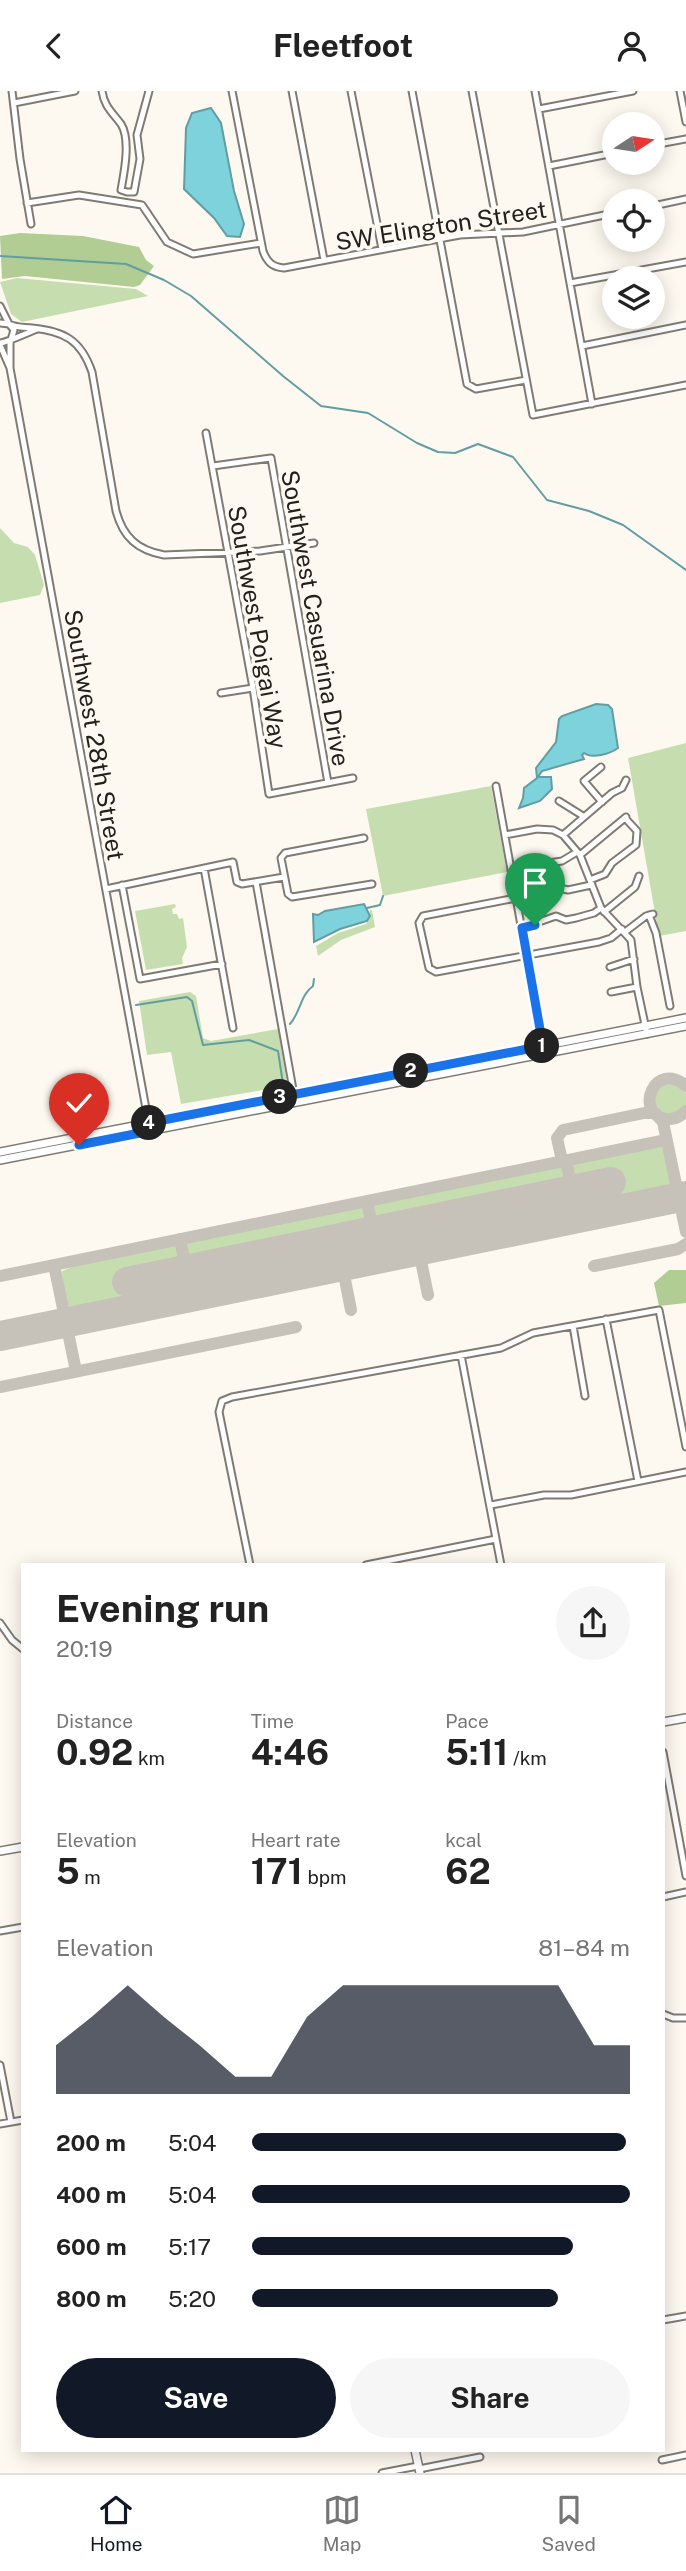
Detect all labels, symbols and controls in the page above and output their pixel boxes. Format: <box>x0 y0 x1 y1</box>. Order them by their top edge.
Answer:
icon: back <box>35 27 73 65</box>
text: Fleetfoot <box>273 27 413 64</box>
icon: person <box>613 27 651 65</box>
north arrow <box>602 112 665 175</box>
map controls <box>602 112 665 329</box>
button: locate <box>602 189 665 252</box>
street label: SW Elington Street <box>333 194 549 256</box>
button: layers <box>602 266 665 329</box>
street label: Southwest Casuarina Drive <box>276 468 356 768</box>
street label: Southwest Poigai Way <box>223 503 293 751</box>
street label: Southwest 28th Street <box>59 607 131 863</box>
pin <box>505 853 565 925</box>
icon: arrive <box>516 864 554 902</box>
pin: 1 <box>524 1028 560 1063</box>
text: 1 <box>537 1034 546 1056</box>
pin: 2 <box>394 1053 428 1089</box>
text: 2 <box>404 1059 417 1081</box>
pin <box>49 1073 109 1145</box>
pin: 3 <box>262 1079 298 1115</box>
icon: check <box>60 1084 98 1122</box>
text: 3 <box>273 1085 286 1107</box>
pin: 4 <box>132 1105 166 1141</box>
text: 4 <box>142 1111 155 1133</box>
text: Evening run <box>56 1586 269 1631</box>
button: share <box>556 1586 630 1660</box>
text: 20:19 <box>56 1635 113 1662</box>
text: Distance <box>56 1710 133 1732</box>
text: Time <box>251 1710 294 1732</box>
text: Pace <box>445 1710 489 1732</box>
text: 0.92 <box>56 1732 133 1773</box>
text: 4:46 <box>251 1732 329 1773</box>
text: 5:11 <box>445 1732 508 1773</box>
text: km <box>133 1747 165 1769</box>
text: /km <box>508 1747 547 1769</box>
text: Elevation <box>56 1829 137 1851</box>
text: Heart rate <box>251 1829 340 1851</box>
text: kcal <box>445 1829 482 1851</box>
text: 5 <box>56 1851 80 1892</box>
text: 171 <box>251 1851 303 1892</box>
text: 62 <box>445 1851 491 1892</box>
text: m <box>80 1866 101 1888</box>
text: bpm <box>303 1866 347 1888</box>
text: Elevation <box>56 1934 154 1961</box>
text: 81–84 m <box>538 1934 630 1961</box>
text: 200 m <box>56 2129 126 2156</box>
text: 5:04 <box>168 2129 216 2156</box>
text: 400 m <box>56 2181 126 2208</box>
text: 5:04 <box>168 2181 216 2208</box>
text: 600 m <box>56 2233 126 2260</box>
text: 5:17 <box>168 2233 211 2260</box>
text: 800 m <box>56 2285 127 2312</box>
text: 5:20 <box>168 2285 216 2312</box>
button: Save <box>56 2358 336 2438</box>
button: Share <box>350 2358 630 2438</box>
tab: Home <box>90 2491 142 2555</box>
tab: Map <box>323 2491 361 2555</box>
tab: Saved <box>542 2491 596 2555</box>

